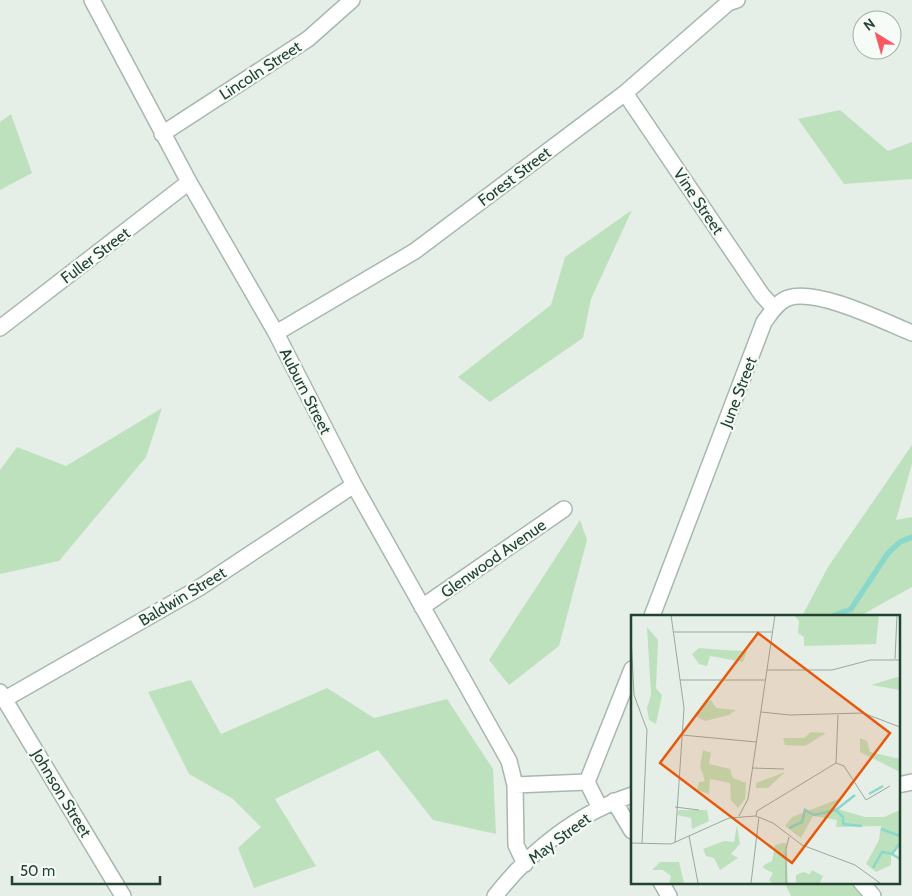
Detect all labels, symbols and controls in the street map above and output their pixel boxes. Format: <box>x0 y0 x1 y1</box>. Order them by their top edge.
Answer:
north arrow <box>852 10 902 60</box>
text: N <box>860 14 879 35</box>
street label: Lincoln Street <box>216 37 305 104</box>
street label: Forest Street <box>474 142 555 210</box>
street label: Vine Street <box>670 165 728 238</box>
street label: Fuller Street <box>57 223 134 288</box>
street label: Auburn Street <box>276 345 336 438</box>
street label: June Street <box>716 354 761 431</box>
street label: Glenwood Avenue <box>437 515 549 602</box>
street label: Baldwin Street <box>135 563 230 630</box>
inset map <box>631 615 900 884</box>
street label: Johnson Street <box>27 745 96 841</box>
street label: May Street <box>524 808 595 868</box>
scale bar <box>12 854 160 886</box>
text: 50 m <box>20 862 55 880</box>

